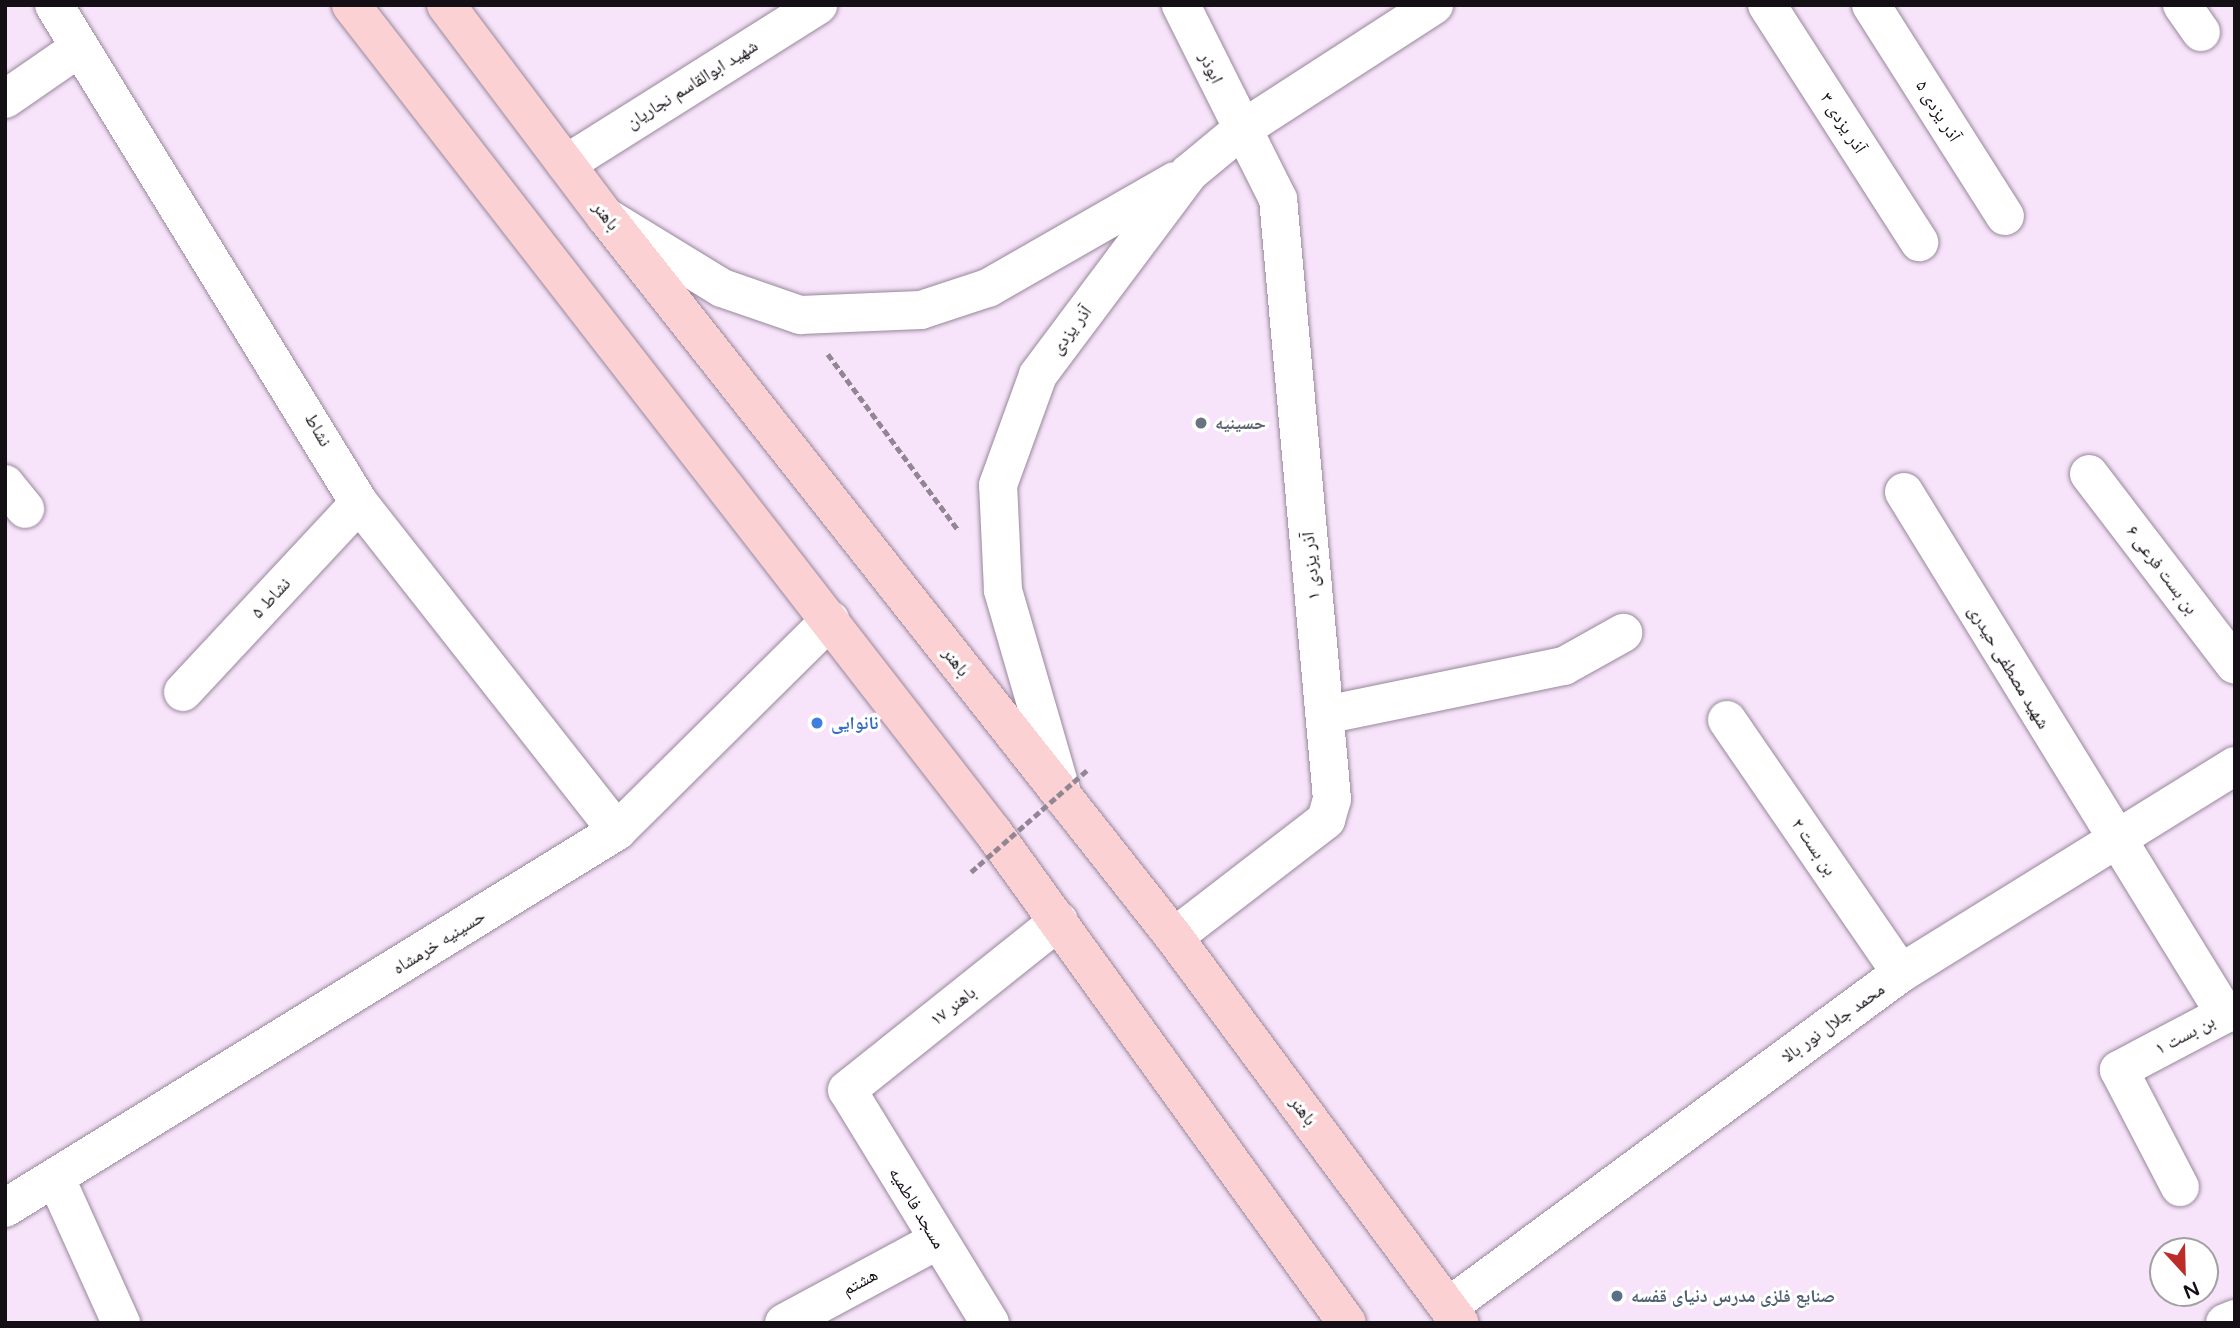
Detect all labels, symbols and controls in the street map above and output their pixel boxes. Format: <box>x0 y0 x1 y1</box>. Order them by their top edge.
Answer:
street label: شهید ابوالقاسم نجاریان <box>622 35 762 133</box>
street label: ابوذر <box>1194 49 1228 87</box>
street label: آذر یزدی ۵ <box>1911 76 1965 146</box>
street label: آذر یزدی ۳ <box>1815 89 1871 157</box>
street label: باهنر <box>588 197 624 235</box>
street label: آذر یزدی <box>1046 301 1096 359</box>
street label: نشاط <box>300 409 336 451</box>
place label: حسینیه <box>1215 412 1266 434</box>
marker: حسینیه <box>1193 415 1209 431</box>
street label: بن بست فرعی ۶ <box>2122 521 2202 619</box>
street label: آذر یزدی ۱ <box>1297 531 1325 601</box>
street label: نشاط ۵ <box>247 573 295 623</box>
street label: شهید مصطفی حیدری <box>1964 601 2054 733</box>
street label: باهنر <box>938 643 974 681</box>
place label: نانوایی <box>831 712 879 734</box>
marker: نانوایی <box>809 715 825 731</box>
street label: بن بست ۲ <box>1787 814 1841 880</box>
street label: حسینیه خرمشاه <box>389 905 489 979</box>
street label: محمد جلال نور بالا <box>1777 978 1889 1068</box>
street label: باهنر ۱۷ <box>926 981 980 1031</box>
street label: بن بست ۱ <box>2151 1010 2219 1060</box>
street label: باهنر <box>1285 1092 1321 1130</box>
street label: مسجد فاطمیه <box>884 1163 950 1253</box>
north arrow <box>2149 1237 2219 1307</box>
street label: هشتم <box>839 1264 881 1300</box>
text: N <box>2180 1277 2202 1303</box>
place label: صنایع فلزی مدرس دنیای قفسه <box>1631 1285 1835 1307</box>
marker: صنایع فلزی مدرس دنیای قفسه <box>1609 1288 1625 1304</box>

